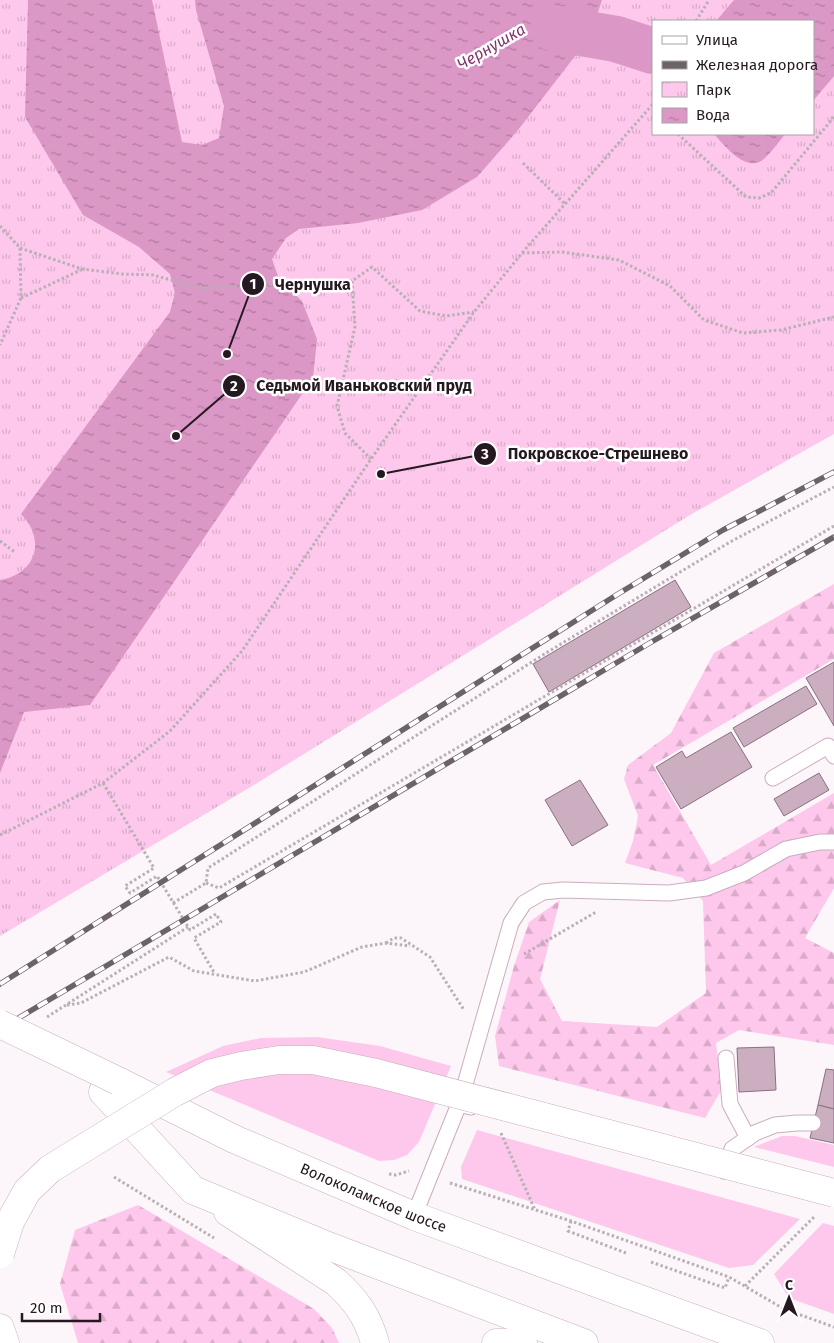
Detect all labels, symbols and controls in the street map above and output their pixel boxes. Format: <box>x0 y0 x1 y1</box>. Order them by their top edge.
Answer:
water label: Чернушка <box>454 19 529 74</box>
legend <box>652 20 814 135</box>
text: Улица <box>696 31 738 49</box>
text: Железная дорога <box>696 56 818 74</box>
text: Парк <box>696 81 731 99</box>
text: Вода <box>696 106 730 124</box>
callout: Чернушка <box>240 269 361 300</box>
text: 1 <box>250 275 256 293</box>
text: Чернушка <box>275 275 351 294</box>
callout: Седьмой Иваньковский пруд <box>221 370 482 401</box>
text: Седьмой Иваньковский пруд <box>256 376 472 395</box>
text: 2 <box>230 377 238 395</box>
callout: Покровское-Стрешнево <box>473 438 698 469</box>
text: Покровское-Стрешнево <box>508 444 688 463</box>
text: 3 <box>480 445 489 463</box>
street label: Волоколамское шоссе <box>298 1159 449 1236</box>
north arrow <box>764 1273 814 1323</box>
text: С <box>785 1277 793 1294</box>
scale bar <box>22 1290 100 1322</box>
text: 20 m <box>30 1299 63 1317</box>

